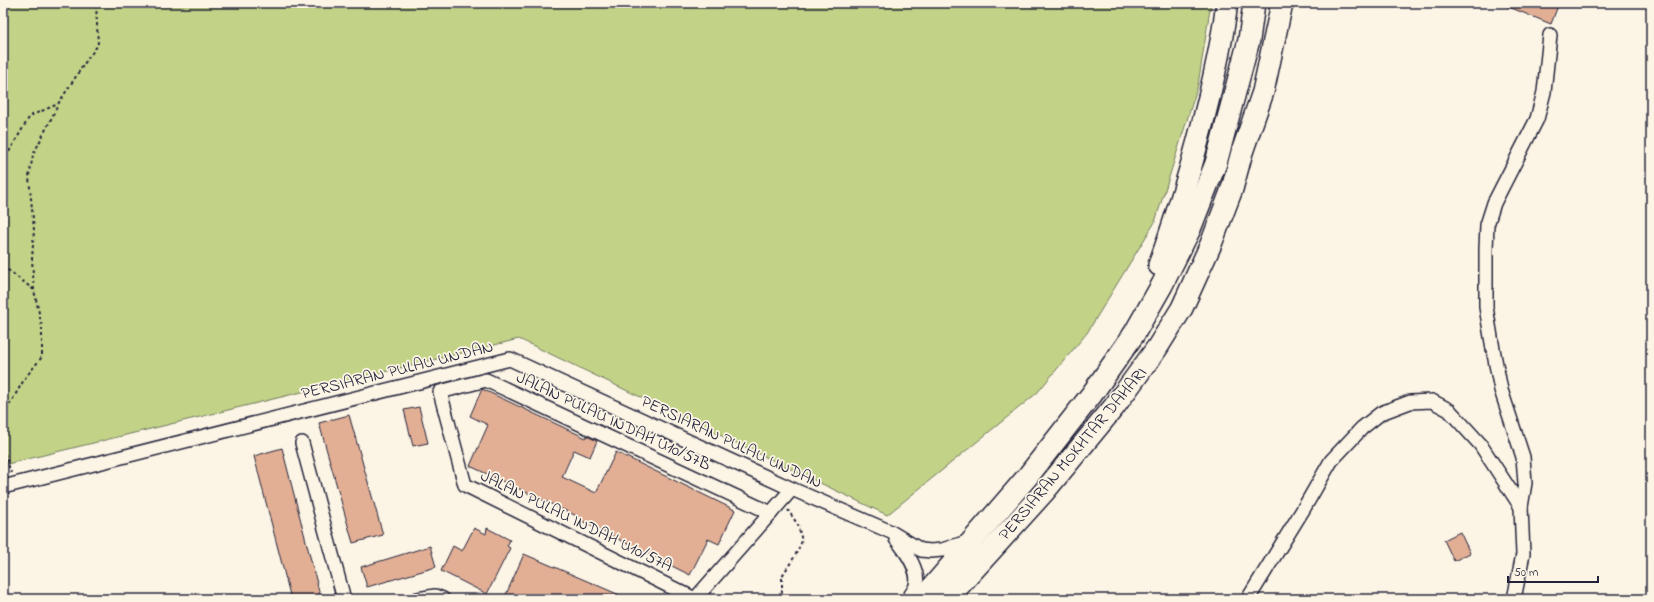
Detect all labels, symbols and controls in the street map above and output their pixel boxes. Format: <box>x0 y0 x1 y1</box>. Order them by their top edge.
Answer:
street label: PERSIARAN PULAU UNDAN <box>299 334 496 406</box>
street label: PERSIARAN MOKHTAR DAHARI <box>993 362 1153 546</box>
street label: JALAN PULAU INDAH U10/57B <box>512 365 715 477</box>
street label: PERSIARAN PULAU UNDAN <box>637 389 826 495</box>
street label: JALAN PULAU INDAH U10/57A <box>476 464 677 579</box>
scale bar <box>1508 558 1598 584</box>
text: 50 m <box>1514 564 1538 582</box>

